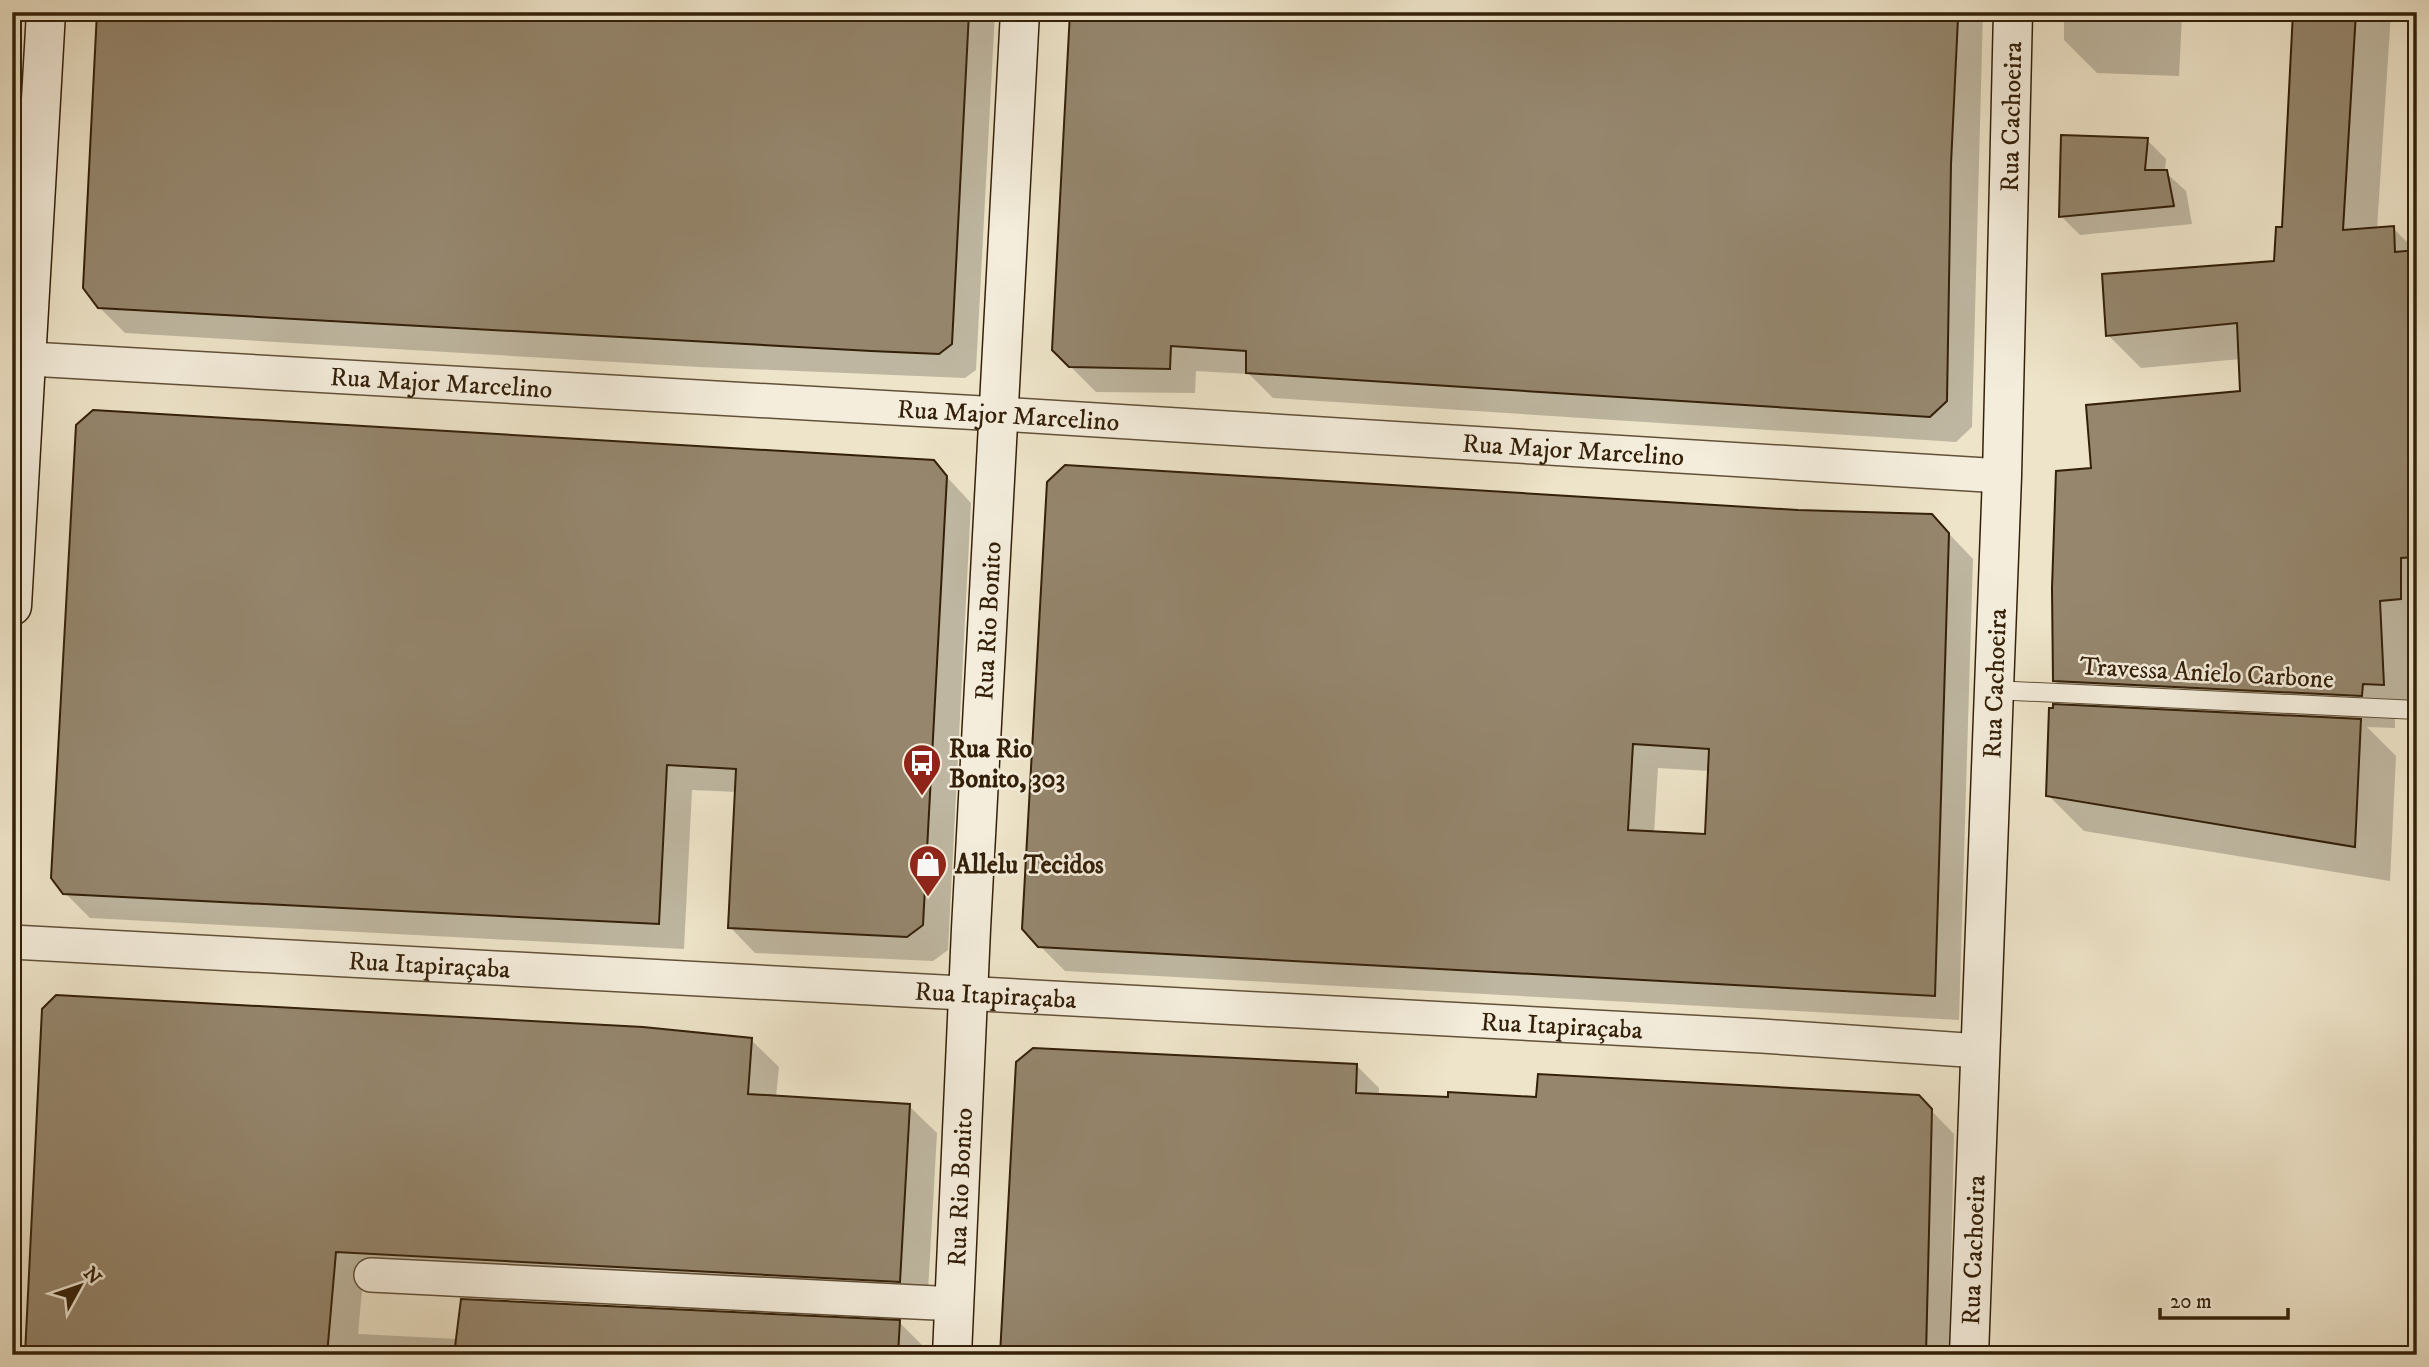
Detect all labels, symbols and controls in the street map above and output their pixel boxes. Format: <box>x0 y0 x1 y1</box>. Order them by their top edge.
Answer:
street label: Rua Cachoeira <box>1994 41 2030 192</box>
street label: Rua Major Marcelino <box>329 361 553 407</box>
street label: Rua Major Marcelino <box>896 393 1120 439</box>
street label: Rua Major Marcelino <box>1461 428 1685 474</box>
street label: Rua Rio Bonito <box>968 541 1010 701</box>
street label: Rua Cachoeira <box>1976 608 2015 759</box>
street label: Travessa Anielo Carbone <box>2079 650 2335 697</box>
place label: Rua Rio Bonito, 303 <box>949 733 1065 796</box>
bus stop icon: Rua Rio Bonito, 303 <box>901 742 943 797</box>
shop icon: Allelu Tecidos <box>907 843 949 898</box>
place label: Allelu Tecidos <box>954 849 1104 882</box>
street label: Rua Itapiraçaba <box>347 945 511 987</box>
street label: Rua Itapiraçaba <box>914 976 1077 1017</box>
street label: Rua Itapiraçaba <box>1480 1006 1644 1048</box>
street label: Rua Rio Bonito <box>941 1107 981 1267</box>
street label: Rua Cachoeira <box>1955 1174 1994 1326</box>
north arrow <box>46 1252 116 1322</box>
text: N <box>78 1263 106 1290</box>
scale bar <box>2160 1276 2287 1320</box>
text: 20 m <box>2170 1289 2212 1315</box>

